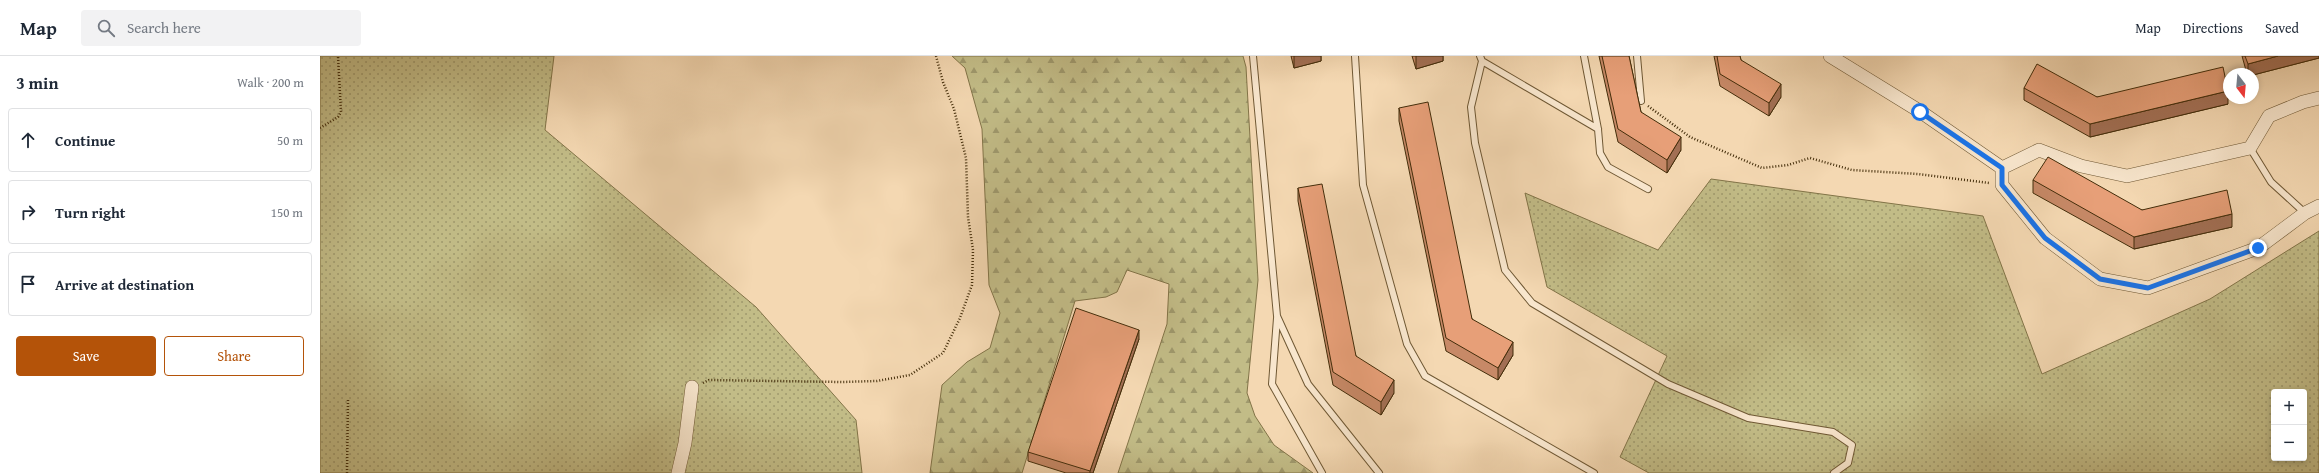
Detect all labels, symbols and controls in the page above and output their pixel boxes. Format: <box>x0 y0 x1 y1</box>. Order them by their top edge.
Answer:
search box <box>81 10 361 46</box>
text: Map <box>20 14 57 42</box>
icon: search <box>95 17 117 39</box>
text: Search here <box>127 17 201 38</box>
text: Map <box>2135 18 2161 38</box>
text: Directions <box>2183 18 2243 38</box>
text: Saved <box>2265 18 2299 38</box>
north arrow <box>2223 68 2259 104</box>
text: 3 min <box>16 70 58 95</box>
text: Walk · 200 m <box>237 73 304 92</box>
route start <box>1911 103 1929 121</box>
icon: ahead <box>17 129 39 151</box>
text: Continue <box>55 130 116 151</box>
text: 50 m <box>277 131 303 150</box>
icon: right <box>17 201 39 223</box>
text: Turn right <box>55 202 126 223</box>
text: 150 m <box>271 203 303 222</box>
route end <box>2249 239 2267 257</box>
icon: arrive <box>17 273 39 295</box>
text: Arrive at destination <box>55 274 194 295</box>
button: Save <box>16 336 156 376</box>
button: Share <box>164 336 304 376</box>
map controls <box>2271 389 2307 461</box>
button: + <box>2271 389 2307 425</box>
button: − <box>2271 425 2307 461</box>

